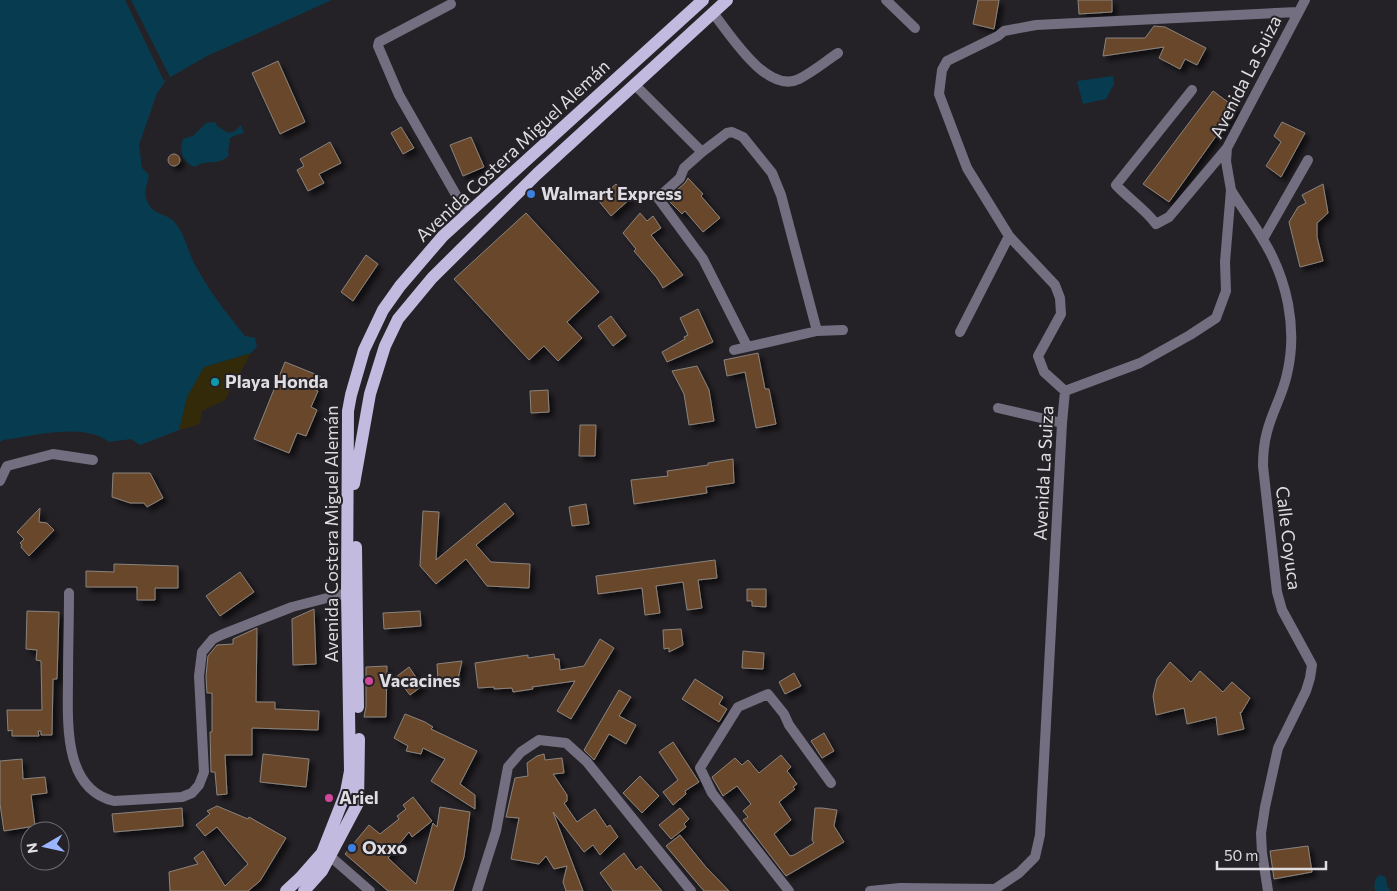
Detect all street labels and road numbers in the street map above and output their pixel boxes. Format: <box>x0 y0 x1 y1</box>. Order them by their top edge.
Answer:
street label: Avenida La Suiza <box>1205 11 1286 142</box>
street label: Avenida Costera Miguel Alemán <box>411 55 614 246</box>
street label: Avenida Costera Miguel Alemán <box>320 405 342 663</box>
street label: Avenida La Suiza <box>1028 405 1058 541</box>
street label: Calle Coyuca <box>1272 485 1306 591</box>

